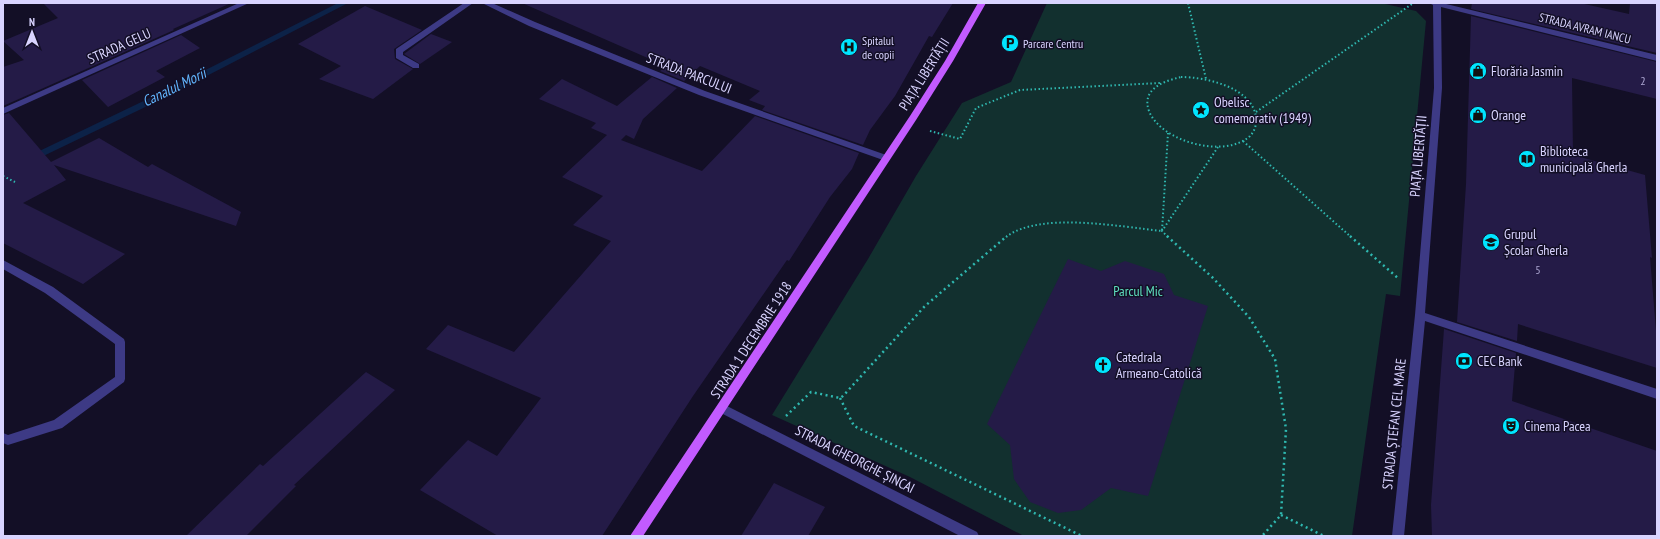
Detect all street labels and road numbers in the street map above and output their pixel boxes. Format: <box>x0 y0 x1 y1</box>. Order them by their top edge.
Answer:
street label: STRADA AVRAM IANCU <box>1538 9 1632 47</box>
street label: STRADA GELU <box>85 24 153 68</box>
street label: PIAȚA LIBERTĂȚII <box>895 35 953 113</box>
street label: STRADA PARCULUI <box>644 48 734 98</box>
street label: PIAȚA LIBERTĂȚII <box>1405 114 1431 198</box>
street label: STRADA 1 DECEMBRIE 1918 <box>706 278 796 402</box>
street label: STRADA ȘTEFAN CEL MARE <box>1378 358 1410 490</box>
street label: STRADA GHEORGHE ȘINCAI <box>792 421 918 497</box>

